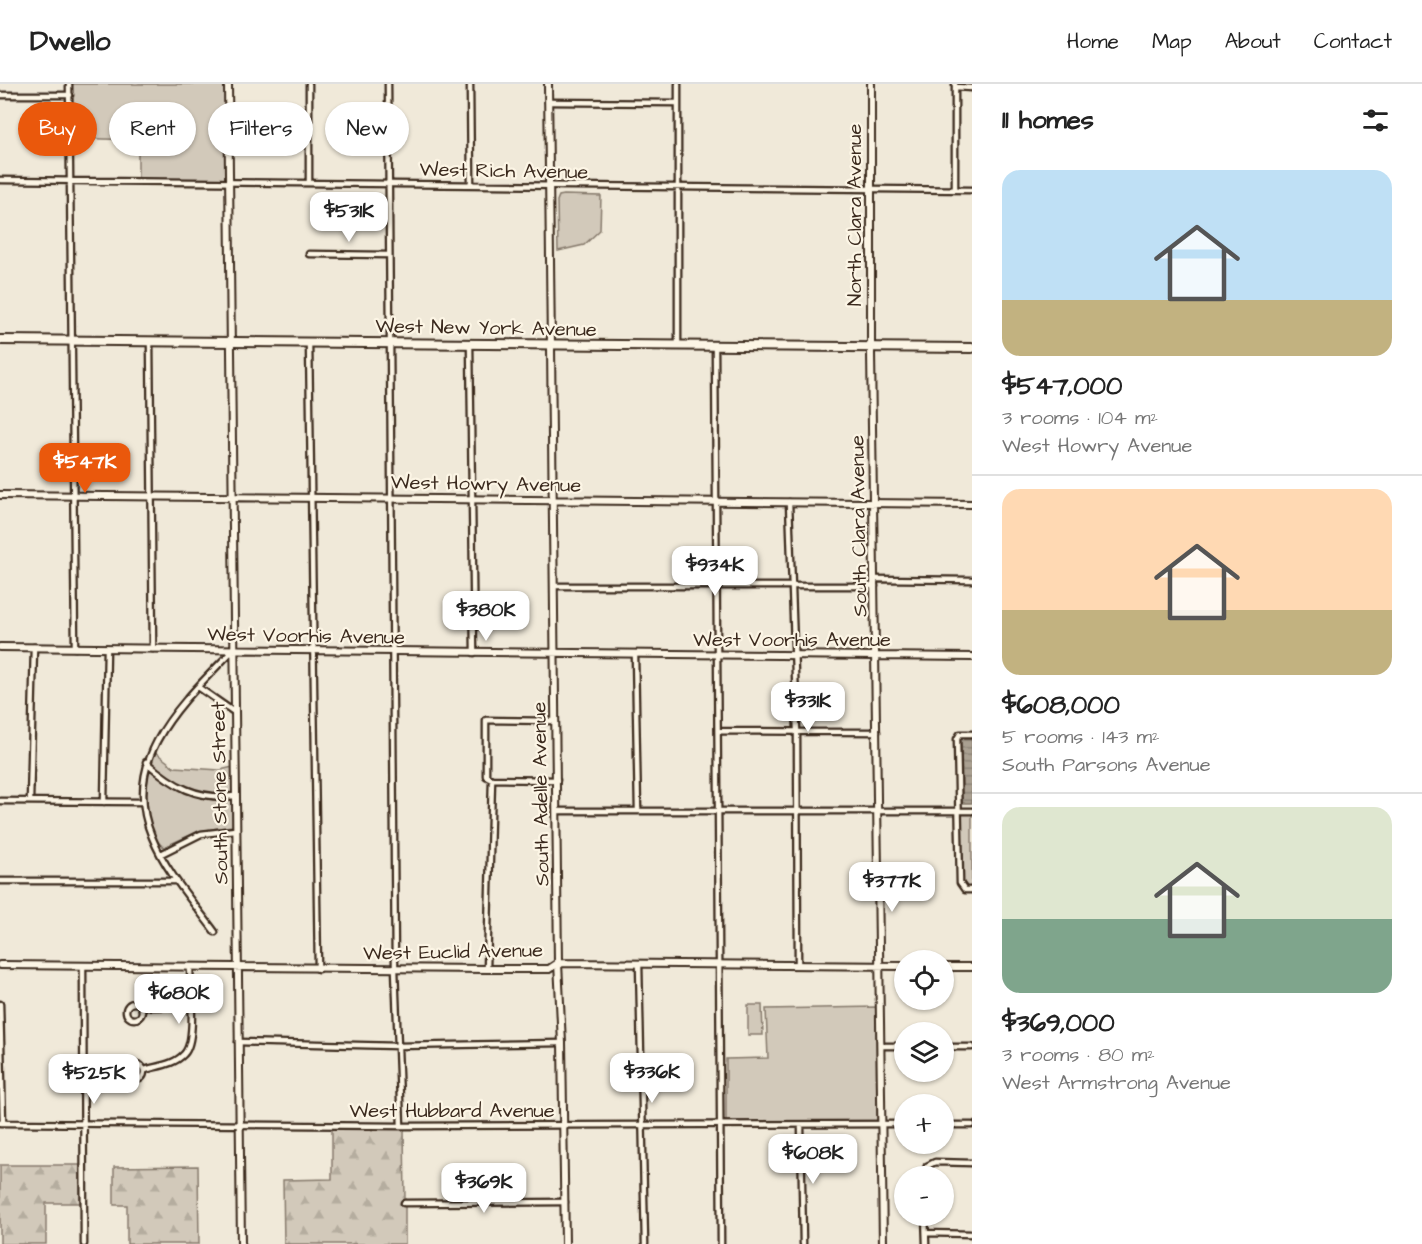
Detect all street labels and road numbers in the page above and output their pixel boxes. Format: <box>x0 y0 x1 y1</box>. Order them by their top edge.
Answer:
street label: North Clara Avenue <box>841 124 869 306</box>
street label: West Rich Avenue <box>419 156 589 186</box>
street label: West New York Avenue <box>375 312 597 344</box>
street label: South Clara Avenue <box>843 435 875 617</box>
street label: West Howry Avenue <box>391 468 582 501</box>
street label: West Voorhis Avenue <box>207 620 405 652</box>
street label: West Voorhis Avenue <box>693 626 891 654</box>
street label: South Stone Street <box>204 701 236 885</box>
street label: South Adelle Avenue <box>525 701 557 886</box>
street label: West Euclid Avenue <box>363 936 543 968</box>
street label: West Hubbard Avenue <box>350 1097 555 1125</box>

